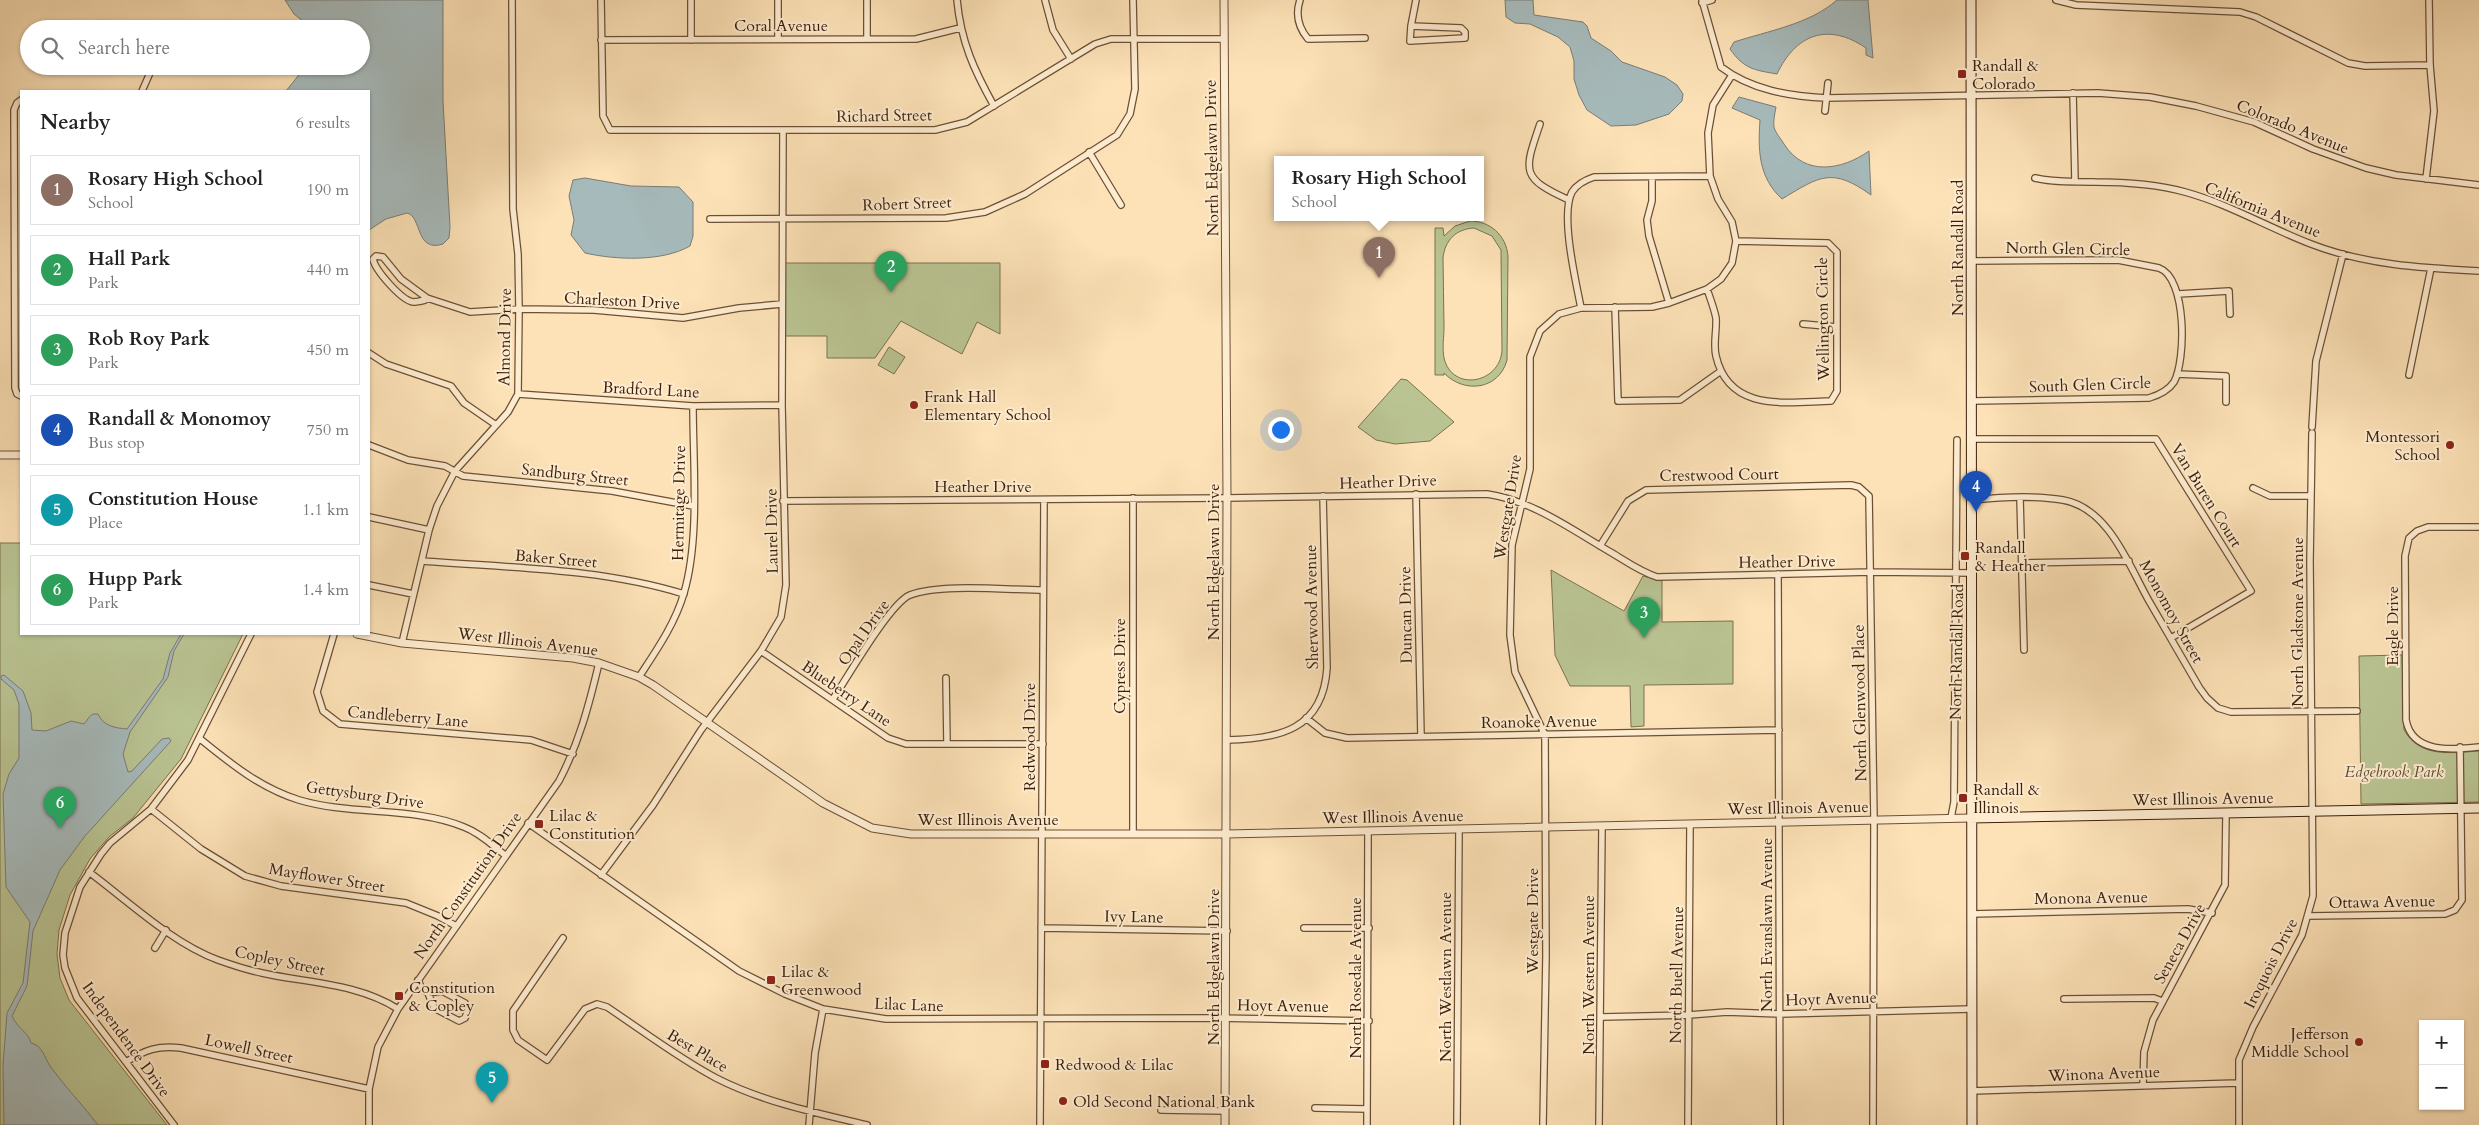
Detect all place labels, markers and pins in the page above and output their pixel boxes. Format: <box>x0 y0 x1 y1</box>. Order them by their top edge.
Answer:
place label: Randall & Colorado <box>1972 55 2039 95</box>
marker: Randall & Colorado <box>1956 68 1968 80</box>
pin: 1 <box>1363 237 1395 278</box>
pin: 2 <box>875 251 907 292</box>
place label: Frank Hall Elementary School <box>924 386 1051 426</box>
marker: Frank Hall Elementary School <box>908 399 920 411</box>
place label: Montessori School <box>2365 426 2440 466</box>
marker: Montessori School <box>2444 439 2456 451</box>
pin: 4 <box>1960 471 1992 512</box>
place label: Randall & Heather <box>1975 537 2046 577</box>
marker: Randall & Heather <box>1959 550 1971 562</box>
pin: 3 <box>1628 597 1660 638</box>
place label: Randall & Illinois <box>1973 779 2040 819</box>
pin: 6 <box>44 787 76 828</box>
marker: Randall & Illinois <box>1957 792 1969 804</box>
place label: Lilac & Constitution <box>549 805 635 845</box>
marker: Lilac & Constitution <box>533 818 545 830</box>
place label: Lilac & Greenwood <box>781 961 862 1001</box>
marker: Lilac & Greenwood <box>765 974 777 986</box>
place label: Constitution & Copley <box>409 977 495 1017</box>
marker: Constitution & Copley <box>393 990 405 1002</box>
place label: Jefferson Middle School <box>2251 1023 2349 1063</box>
marker: Jefferson Middle School <box>2353 1036 2365 1048</box>
place label: Redwood & Lilac <box>1055 1054 1173 1076</box>
marker: Redwood & Lilac <box>1039 1058 1051 1070</box>
pin: 5 <box>476 1062 508 1103</box>
place label: Old Second National Bank <box>1073 1091 1256 1113</box>
marker: Old Second National Bank <box>1057 1095 1069 1107</box>

